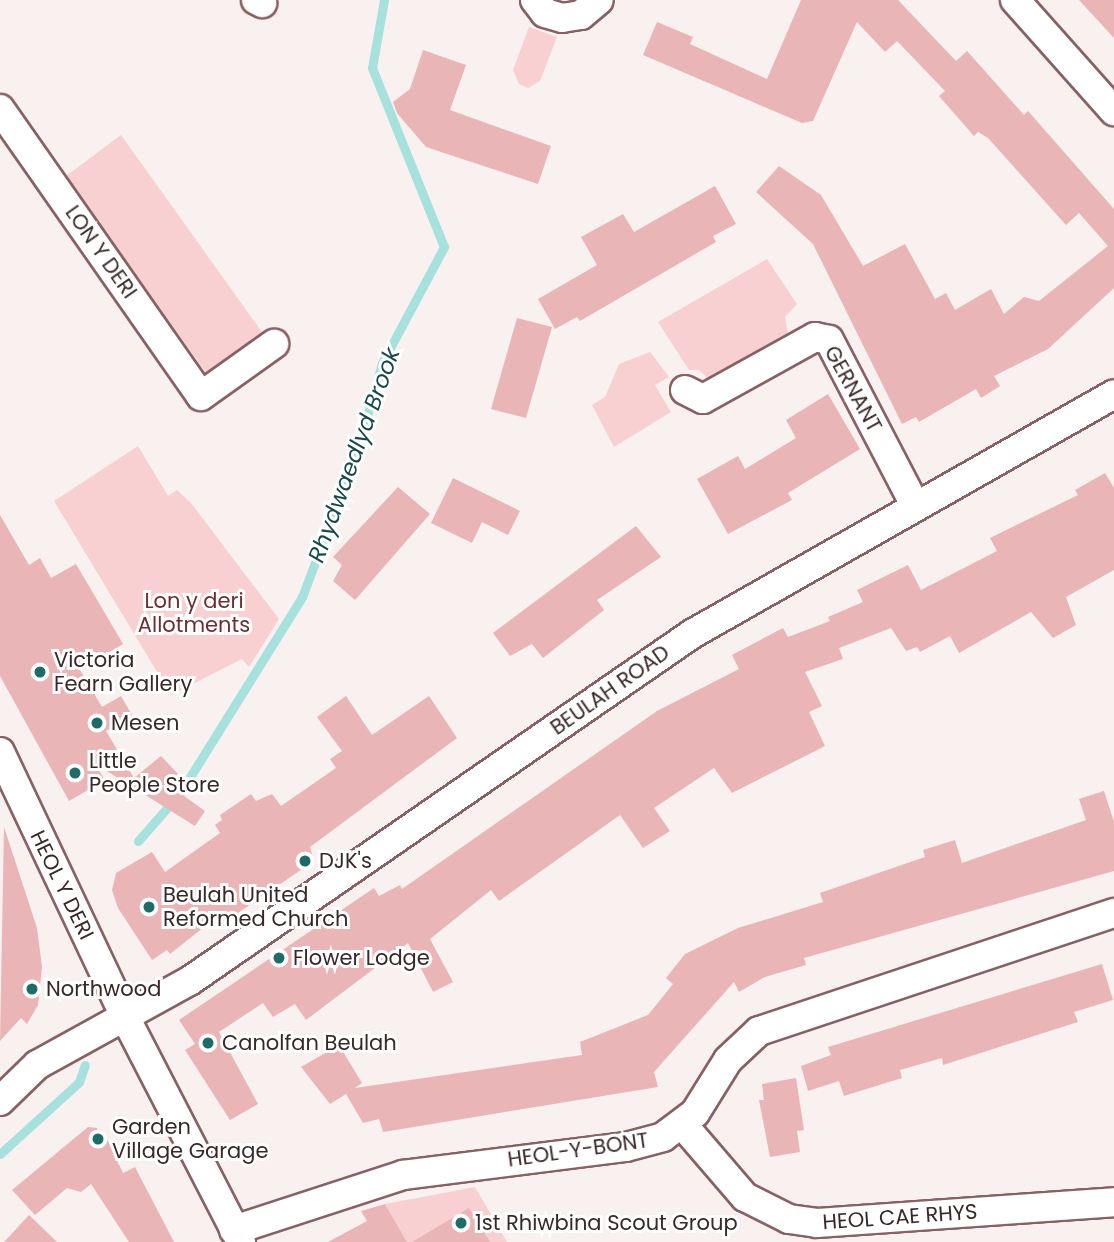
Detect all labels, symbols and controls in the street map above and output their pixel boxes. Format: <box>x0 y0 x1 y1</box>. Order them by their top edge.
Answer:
street label: LON Y DERI <box>60 201 142 303</box>
street label: GERNANT <box>819 341 887 437</box>
water label: Rhydwaedlyd Brook <box>302 344 406 566</box>
park label: Lon y deri Allotments <box>138 588 250 638</box>
street label: BEULAH ROAD <box>546 640 674 740</box>
place label: Victoria Fearn Gallery <box>54 647 192 697</box>
marker: Victoria Fearn Gallery <box>32 664 48 680</box>
place label: Mesen <box>111 710 180 736</box>
marker: Mesen <box>89 715 105 731</box>
place label: Little People Store <box>89 748 220 798</box>
marker: Little People Store <box>67 765 83 781</box>
street label: HEOL Y DERI <box>25 826 99 944</box>
place label: DJK's <box>319 848 372 874</box>
marker: DJK's <box>297 853 313 869</box>
place label: Beulah United Reformed Church <box>163 882 349 932</box>
marker: Beulah United Reformed Church <box>141 899 157 915</box>
place label: Flower Lodge <box>293 945 430 971</box>
marker: Flower Lodge <box>271 950 287 966</box>
place label: Northwood <box>46 976 161 1002</box>
marker: Northwood <box>24 981 40 997</box>
place label: Canolfan Beulah <box>222 1030 397 1056</box>
marker: Canolfan Beulah <box>200 1035 216 1051</box>
place label: Garden Village Garage <box>112 1114 268 1164</box>
street label: HEOL-Y-BONT <box>506 1128 650 1172</box>
marker: Garden Village Garage <box>90 1131 106 1147</box>
street label: HEOL CAE RHYS <box>822 1199 978 1235</box>
place label: 1st Rhiwbina Scout Group <box>475 1210 738 1236</box>
marker: 1st Rhiwbina Scout Group <box>453 1215 469 1231</box>

